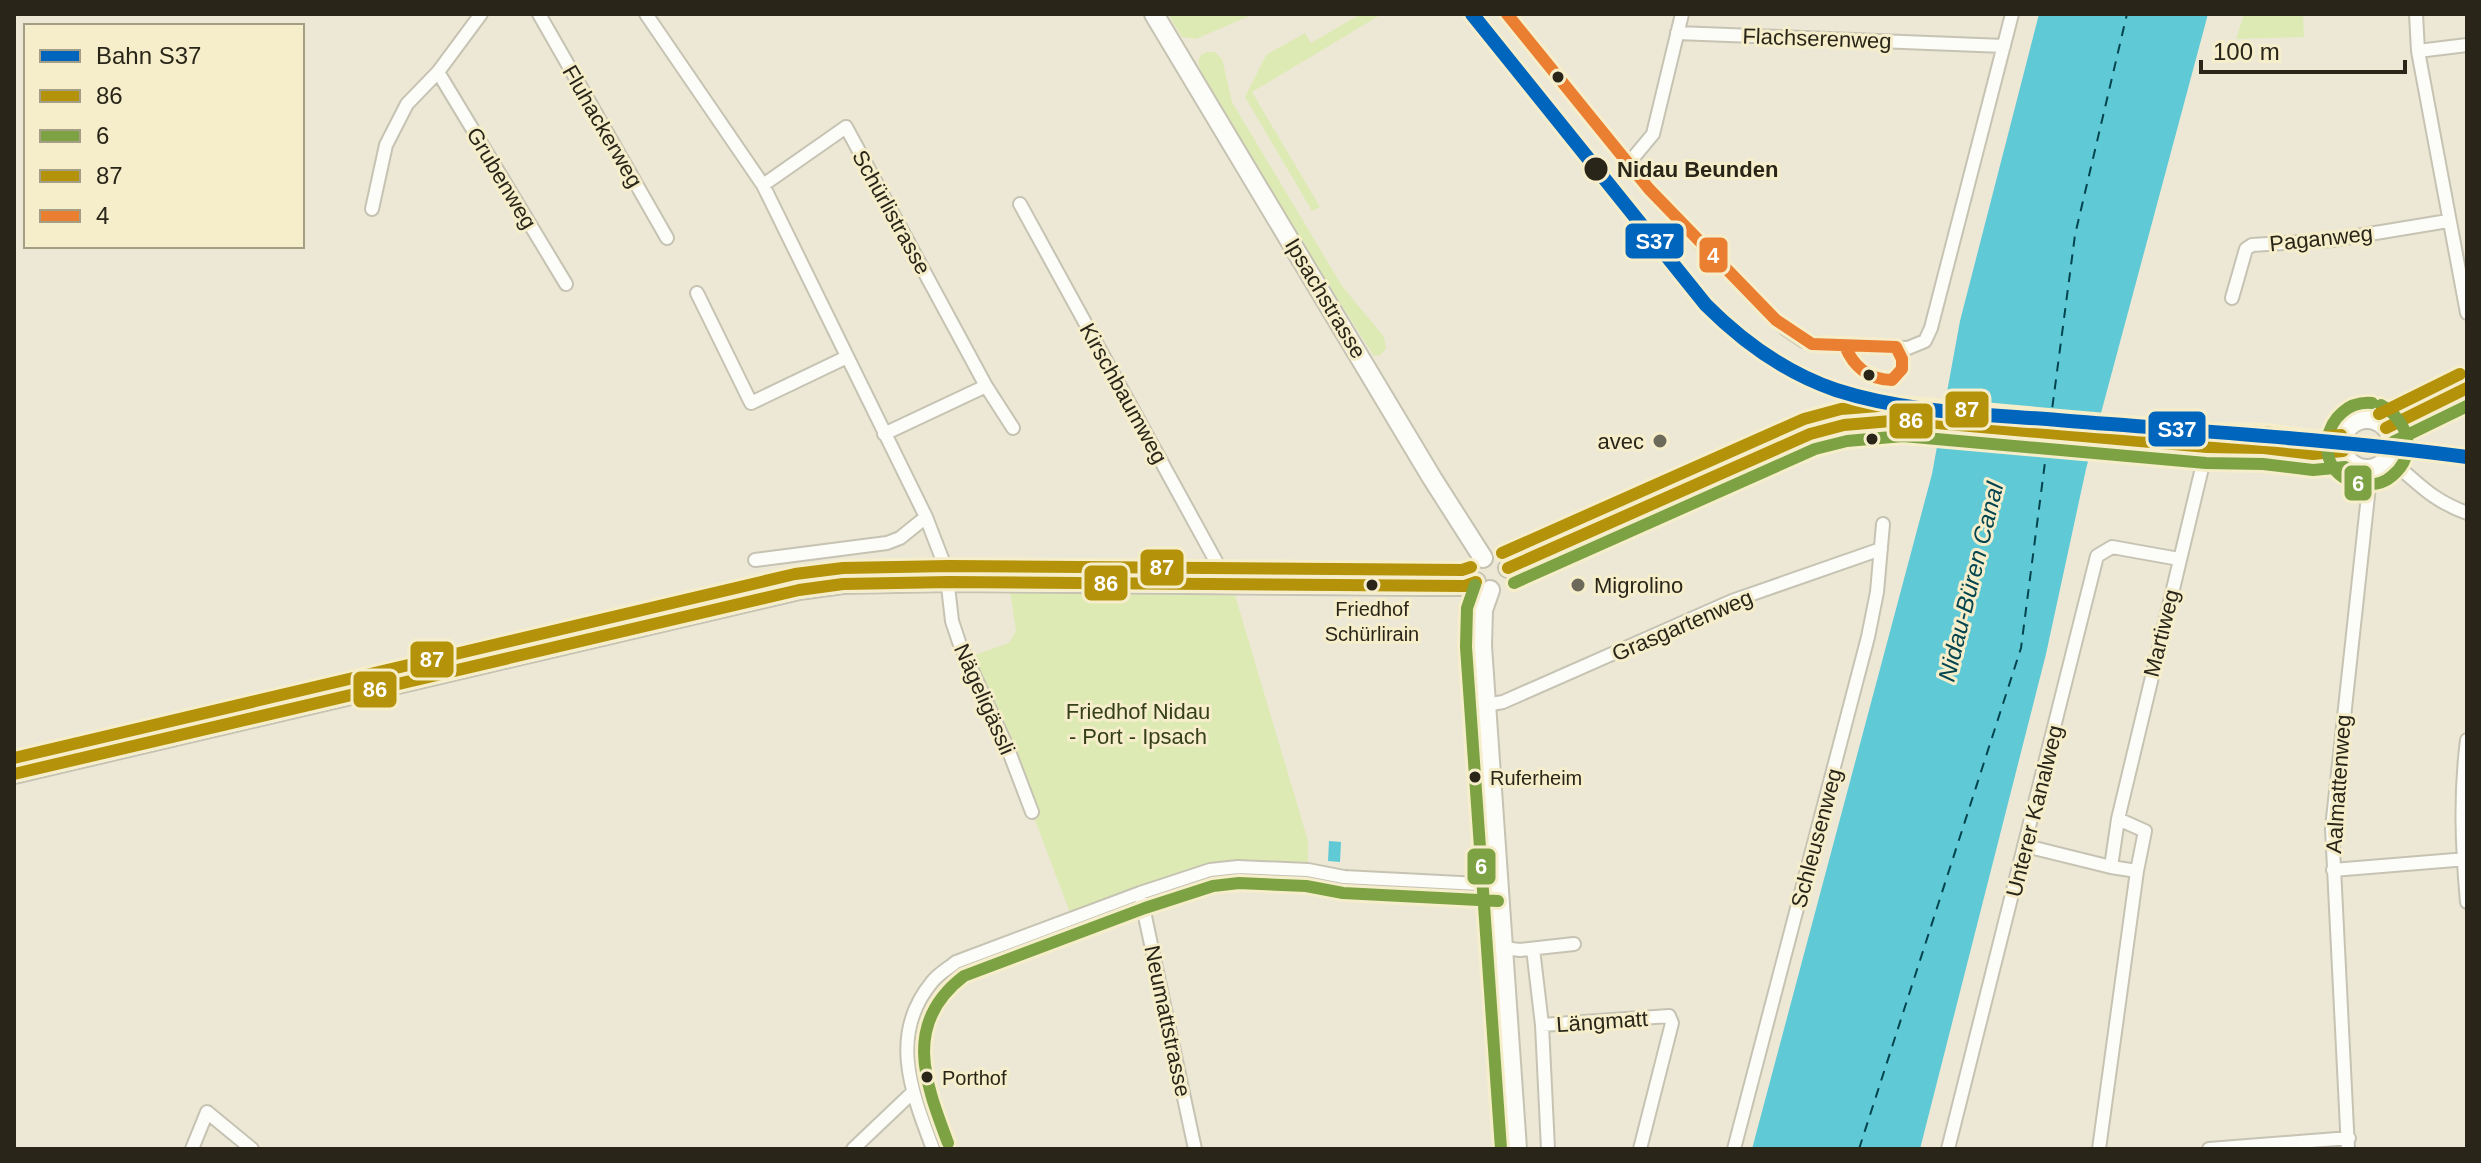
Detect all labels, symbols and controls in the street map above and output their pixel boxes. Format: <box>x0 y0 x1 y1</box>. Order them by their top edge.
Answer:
street label: Flachserenweg <box>1742 23 1892 54</box>
legend <box>24 24 304 248</box>
scale bar <box>2201 24 2405 74</box>
text: 100 m <box>2213 38 2280 65</box>
text: Bahn S37 <box>96 42 201 69</box>
street label: Fluhackerweg <box>558 61 648 192</box>
unlabelled marker <box>1550 69 1566 85</box>
text: 86 <box>96 82 123 109</box>
text: 6 <box>96 122 109 149</box>
street label: Grubenweg <box>462 123 542 233</box>
street label: Schürlistrasse <box>847 146 936 279</box>
marker: Nidau Beunden <box>1582 155 1610 183</box>
place label: Nidau Beunden <box>1617 157 1778 182</box>
text: 87 <box>96 162 123 189</box>
text: 4 <box>96 202 109 229</box>
street label: Paganweg <box>2268 221 2374 256</box>
line badge: S37 <box>1624 222 1685 260</box>
text: S37 <box>1635 229 1675 254</box>
street label: Ipsachstrasse <box>1280 234 1371 363</box>
line badge: 4 <box>1698 236 1729 274</box>
text: 4 <box>1707 243 1720 268</box>
street label: Kirschbaumweg <box>1075 319 1172 468</box>
unlabelled marker <box>1861 367 1877 383</box>
line badge: 87 <box>1944 390 1990 429</box>
text: 87 <box>1955 397 1979 422</box>
line badge: 86 <box>1888 402 1934 440</box>
text: 86 <box>1899 408 1923 433</box>
line badge: S37 <box>2147 410 2207 448</box>
text: S37 <box>2157 417 2197 442</box>
place label: avec <box>1598 429 1644 454</box>
unlabelled marker <box>1864 431 1880 447</box>
marker: avec <box>1651 432 1669 450</box>
line badge: 6 <box>2343 464 2373 502</box>
text: 6 <box>2352 471 2364 496</box>
water label: Nidau-Büren Canal <box>1933 479 2008 684</box>
line badge: 87 <box>1139 548 1185 587</box>
text: 87 <box>1150 555 1174 580</box>
line badge: 86 <box>1083 564 1129 602</box>
text: 86 <box>1094 571 1118 596</box>
place label: Migrolino <box>1594 573 1683 598</box>
marker: Migrolino <box>1569 576 1587 594</box>
marker: Friedhof Schürlirain <box>1364 577 1380 593</box>
street label: Grasgartenweg <box>1608 585 1756 666</box>
street label: Martiweg <box>2139 587 2184 679</box>
place label: Friedhof Schürlirain <box>1325 598 1419 645</box>
line badge: 87 <box>409 640 455 679</box>
street label: Nägeligässli <box>949 640 1020 758</box>
text: 87 <box>420 647 444 672</box>
line badge: 86 <box>352 670 398 709</box>
text: 86 <box>363 677 387 702</box>
park label: Friedhof Nidau - Port - Ipsach <box>1066 699 1210 749</box>
street label: Aalmattenweg <box>2321 714 2356 854</box>
street label: Unterer Kanalweg <box>2001 723 2068 900</box>
street label: Schleusenweg <box>1786 766 1847 910</box>
place label: Ruferheim <box>1490 767 1582 789</box>
marker: Ruferheim <box>1467 769 1483 785</box>
line badge: 6 <box>1466 847 1497 886</box>
text: 6 <box>1475 854 1487 879</box>
street label: Neumattstrasse <box>1139 943 1196 1099</box>
street label: Längmatt <box>1555 1006 1649 1037</box>
place label: Porthof <box>942 1067 1007 1089</box>
marker: Porthof <box>919 1069 935 1085</box>

